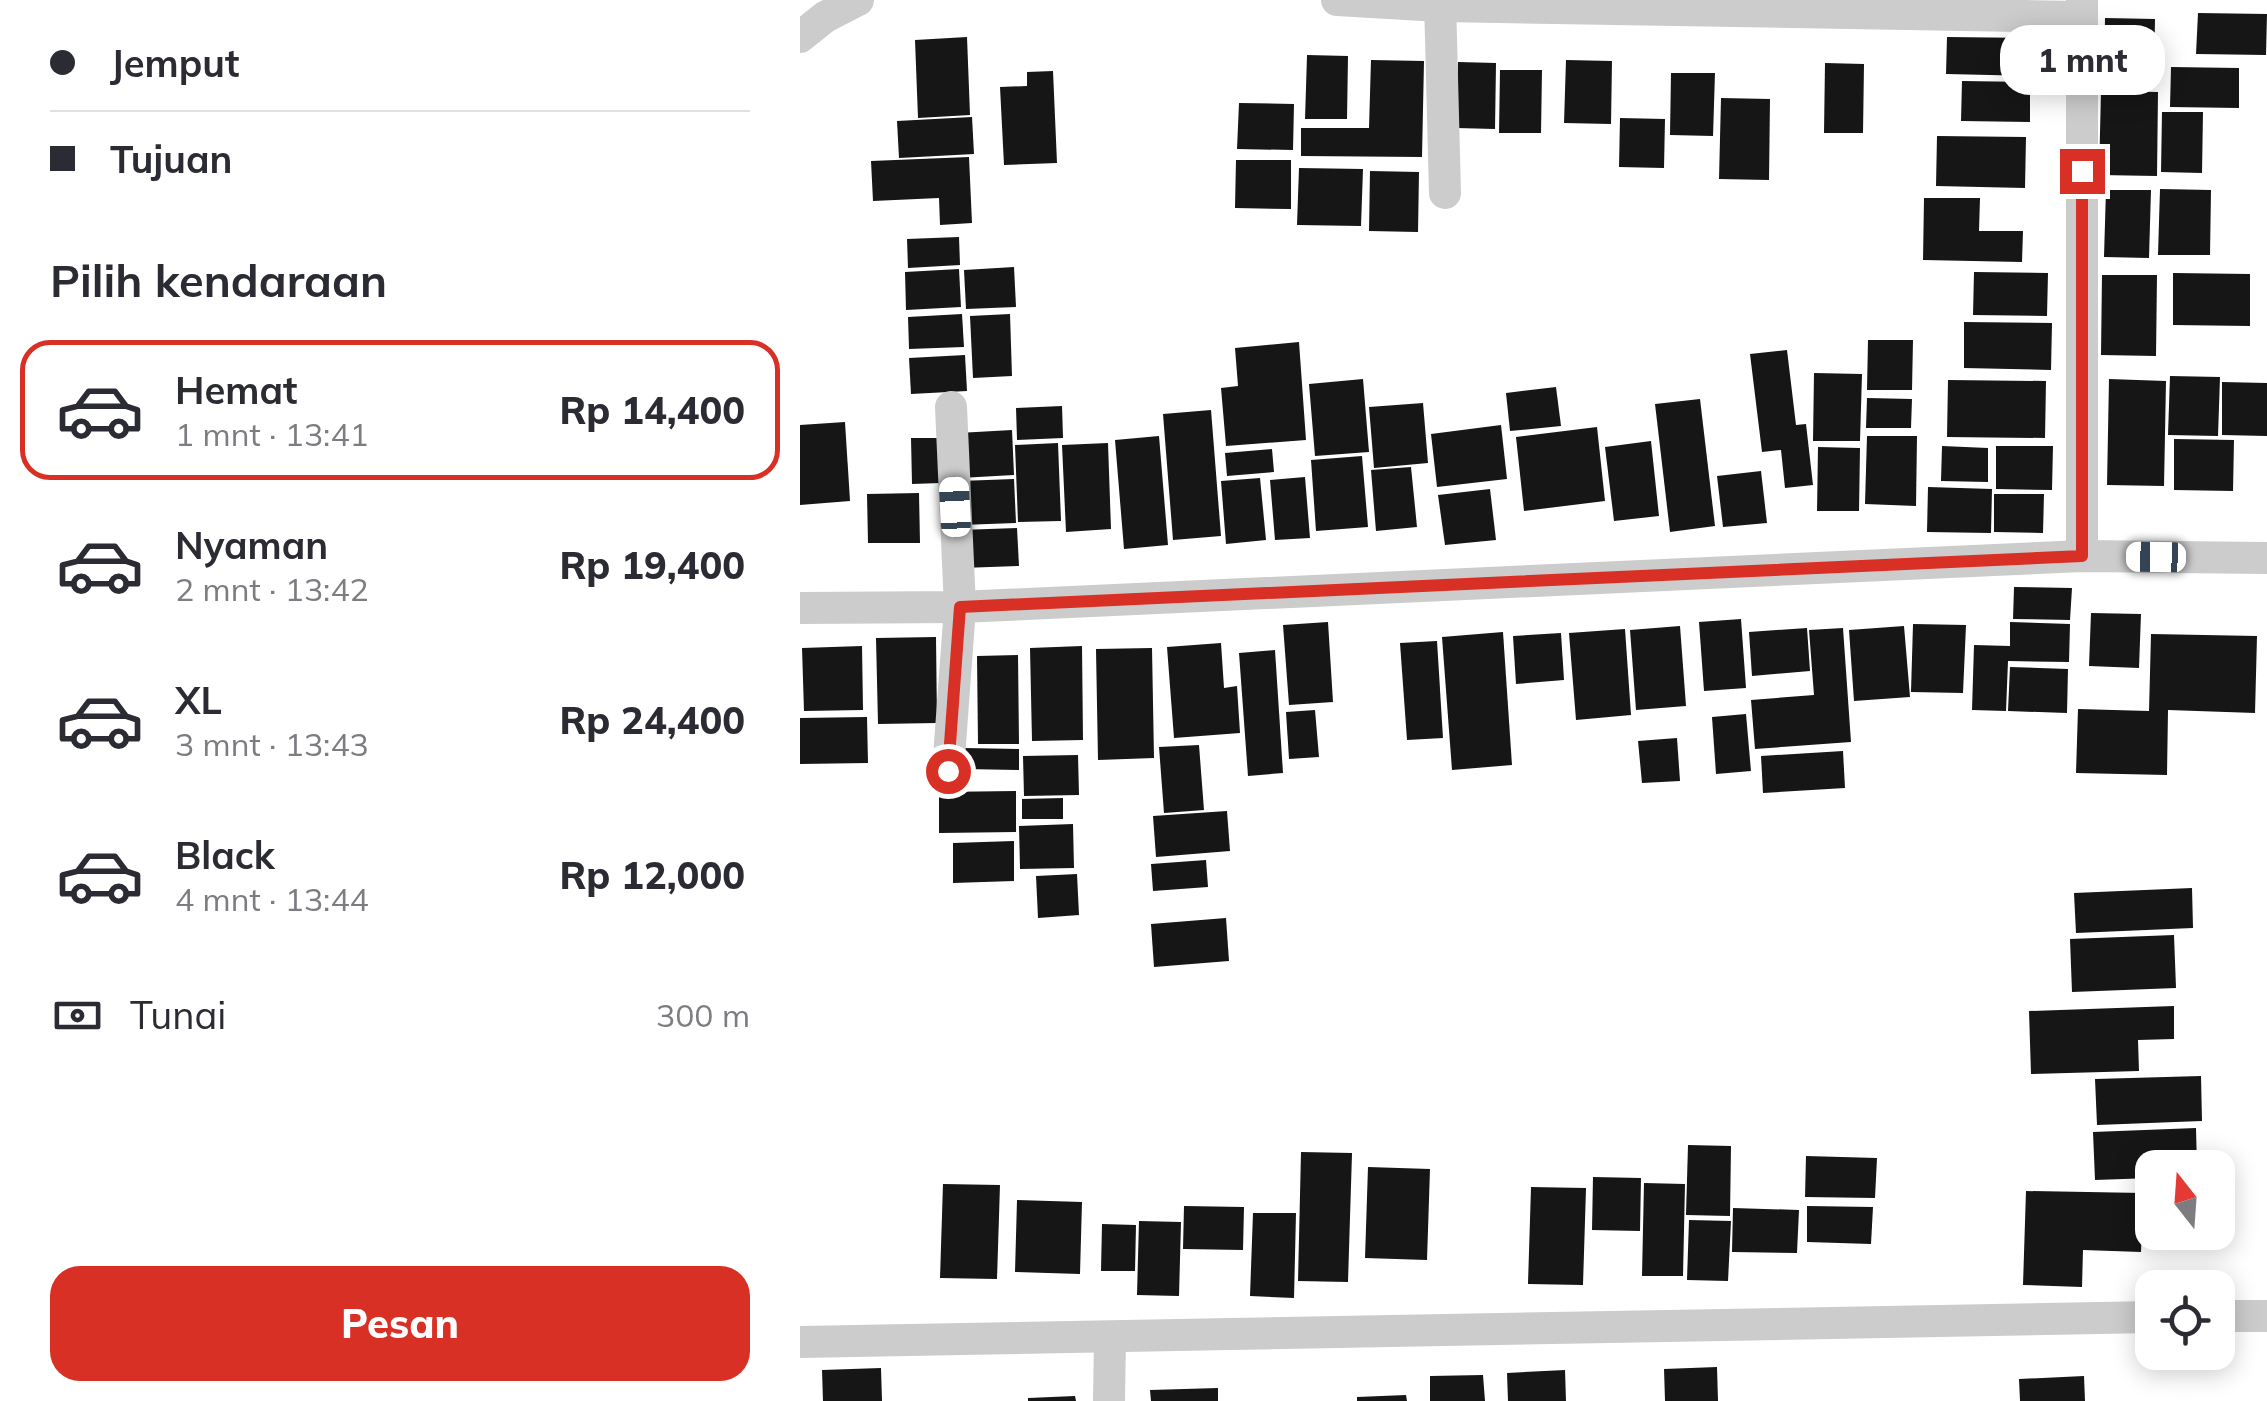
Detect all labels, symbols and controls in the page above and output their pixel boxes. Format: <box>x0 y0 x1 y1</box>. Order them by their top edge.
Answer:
callout: 1 mnt <box>2000 26 2164 96</box>
text: Jemput <box>110 39 239 87</box>
text: 1 mnt <box>2038 40 2127 80</box>
text: Tujuan <box>110 135 232 183</box>
route end <box>2060 149 2105 194</box>
text: Pilih kendaraan <box>50 252 387 308</box>
icon: car <box>55 365 145 455</box>
text: Hemat <box>175 366 297 414</box>
text: Rp 14,400 <box>559 386 745 434</box>
text: 1 mnt · 13:41 <box>175 414 369 454</box>
car <box>938 476 972 538</box>
icon: car <box>55 520 145 610</box>
text: Nyaman <box>175 521 328 569</box>
text: Rp 19,400 <box>559 541 745 589</box>
car <box>2126 541 2186 573</box>
text: 2 mnt · 13:42 <box>175 569 369 609</box>
icon: car <box>55 675 145 765</box>
text: XL <box>175 676 222 724</box>
text: Rp 24,400 <box>559 696 745 744</box>
text: 3 mnt · 13:43 <box>175 724 369 764</box>
route start <box>926 749 971 794</box>
icon: car <box>55 830 145 920</box>
text: Black <box>175 831 275 879</box>
text: Rp 12,000 <box>559 851 745 899</box>
text: 4 mnt · 13:44 <box>175 879 369 919</box>
icon: cash <box>50 988 105 1043</box>
text: Tunai <box>130 991 226 1039</box>
text: 300 m <box>656 995 750 1035</box>
north arrow <box>2135 1150 2235 1250</box>
map controls <box>2135 1150 2235 1370</box>
button: Pesan <box>50 1266 750 1381</box>
button: locate <box>2135 1270 2235 1370</box>

